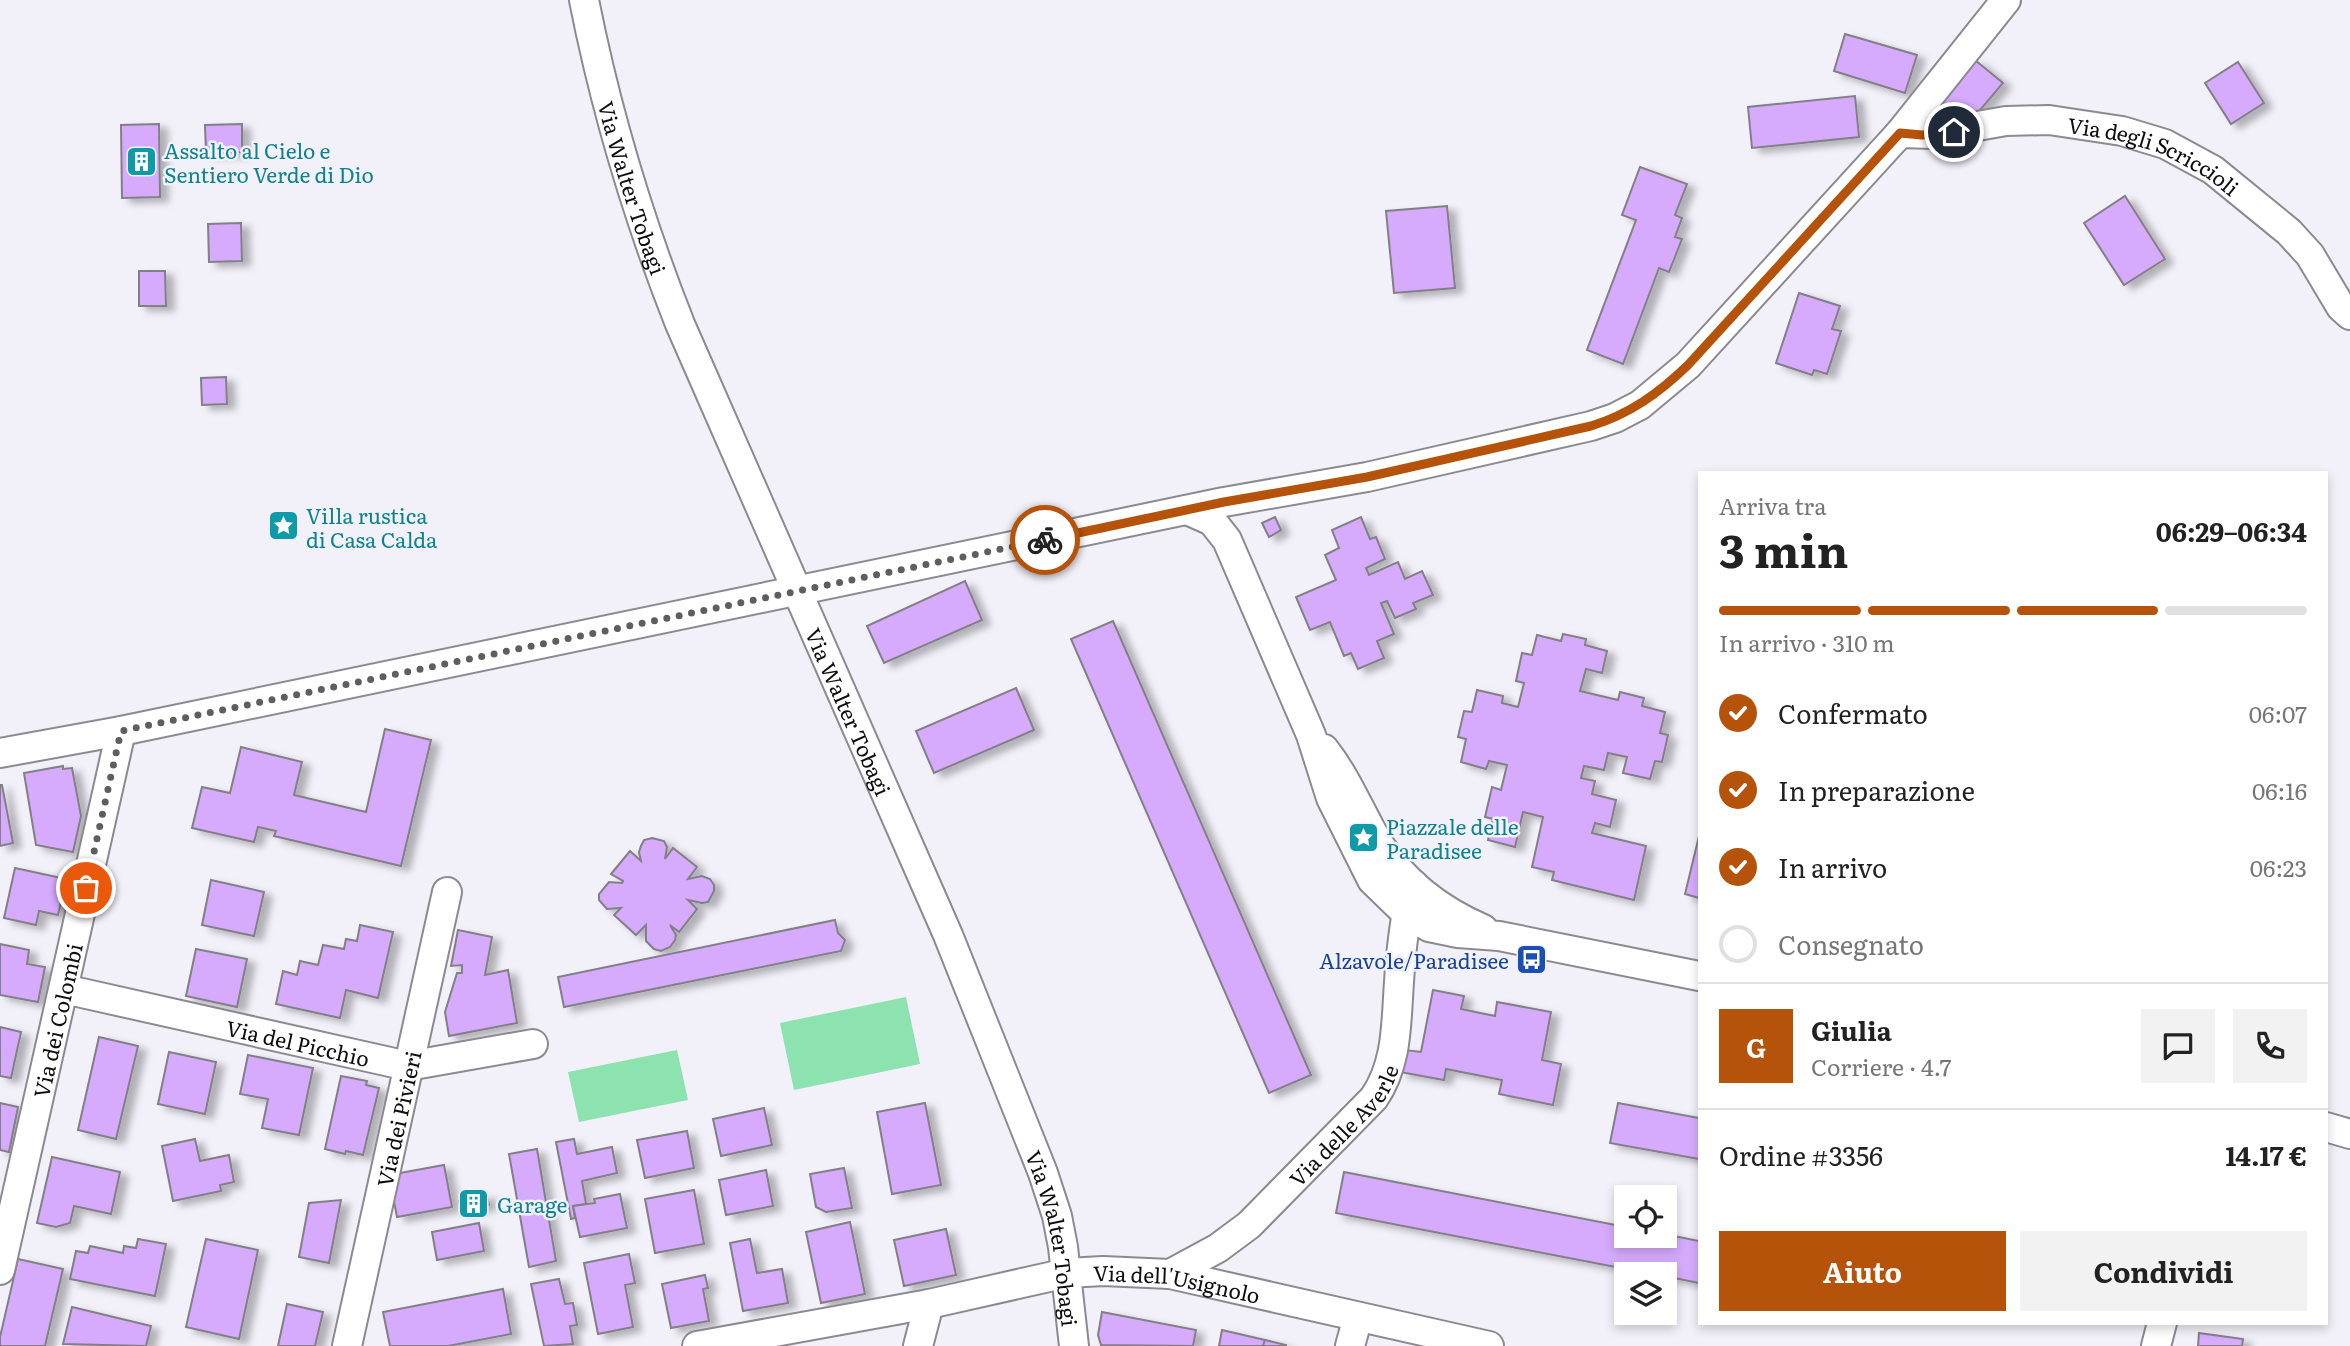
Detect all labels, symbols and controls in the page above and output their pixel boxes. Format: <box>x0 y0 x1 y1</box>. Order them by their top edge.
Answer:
street label: Via Walter Tobagi <box>592 97 675 279</box>
pin <box>1924 102 1984 162</box>
street label: Via degli Scriccioli <box>2066 108 2247 202</box>
icon: home <box>1935 113 1973 151</box>
place label: Assalto al Cielo e Sentiero Verde di Dio <box>164 134 374 189</box>
building icon: Assalto al Cielo e Sentiero Verde di Dio <box>124 144 158 178</box>
text: Arriva tra <box>1719 488 1827 522</box>
place label: Villa rustica di Casa Calda <box>306 499 438 554</box>
courier <box>1010 505 1080 575</box>
place icon: Villa rustica di Casa Calda <box>266 509 300 543</box>
text: 06:29–06:34 <box>2156 511 2307 550</box>
text: 3 min <box>1719 514 1849 582</box>
icon: bike <box>1026 521 1064 559</box>
street label: Via Walter Tobagi <box>799 622 900 800</box>
text: In arrivo · 310 m <box>1719 625 1895 659</box>
text: Confermato <box>1778 693 1928 732</box>
icon: check <box>1719 694 1757 732</box>
text: 06:07 <box>2249 696 2307 730</box>
text: In preparazione <box>1778 770 1975 809</box>
icon: check <box>1719 771 1757 809</box>
text: 06:16 <box>2252 773 2307 807</box>
place label: Piazzale delle Paradisee <box>1386 810 1519 865</box>
place icon: Piazzale delle Paradisee <box>1346 820 1380 854</box>
text: In arrivo <box>1778 847 1887 886</box>
icon: check <box>1719 848 1757 886</box>
text: 06:23 <box>2250 850 2307 884</box>
pin <box>56 858 116 918</box>
icon: bag <box>67 869 105 907</box>
text: Consegnato <box>1778 924 1924 963</box>
street label: Via dei Colombi <box>24 940 88 1101</box>
bus stop icon: Alzavole/Paradisee <box>1515 942 1549 976</box>
place label: Alzavole/Paradisee <box>1319 944 1509 975</box>
button: chat <box>2141 1009 2215 1083</box>
button: phone <box>2233 1009 2307 1083</box>
street label: Via del Picchio <box>224 1010 373 1072</box>
text: Giulia <box>1811 1010 1892 1049</box>
text: G <box>1746 1027 1766 1066</box>
street label: Via dei Pivieri <box>367 1047 427 1189</box>
text: Corriere · 4.7 <box>1811 1049 1952 1083</box>
street label: Via delle Averle <box>1281 1060 1404 1192</box>
text: Ordine #3356 <box>1719 1135 1883 1174</box>
text: 14.17 € <box>2226 1135 2307 1174</box>
street label: Via Walter Tobagi <box>1020 1145 1087 1328</box>
map controls <box>1614 1185 1677 1325</box>
button: locate <box>1614 1185 1677 1248</box>
building icon: Garage <box>457 1186 491 1220</box>
place label: Garage <box>497 1188 567 1219</box>
button: Aiuto <box>1719 1231 2006 1311</box>
button: Condividi <box>2020 1231 2307 1311</box>
street label: Via dell'Usignolo <box>1092 1255 1263 1309</box>
button: layers <box>1614 1262 1677 1325</box>

